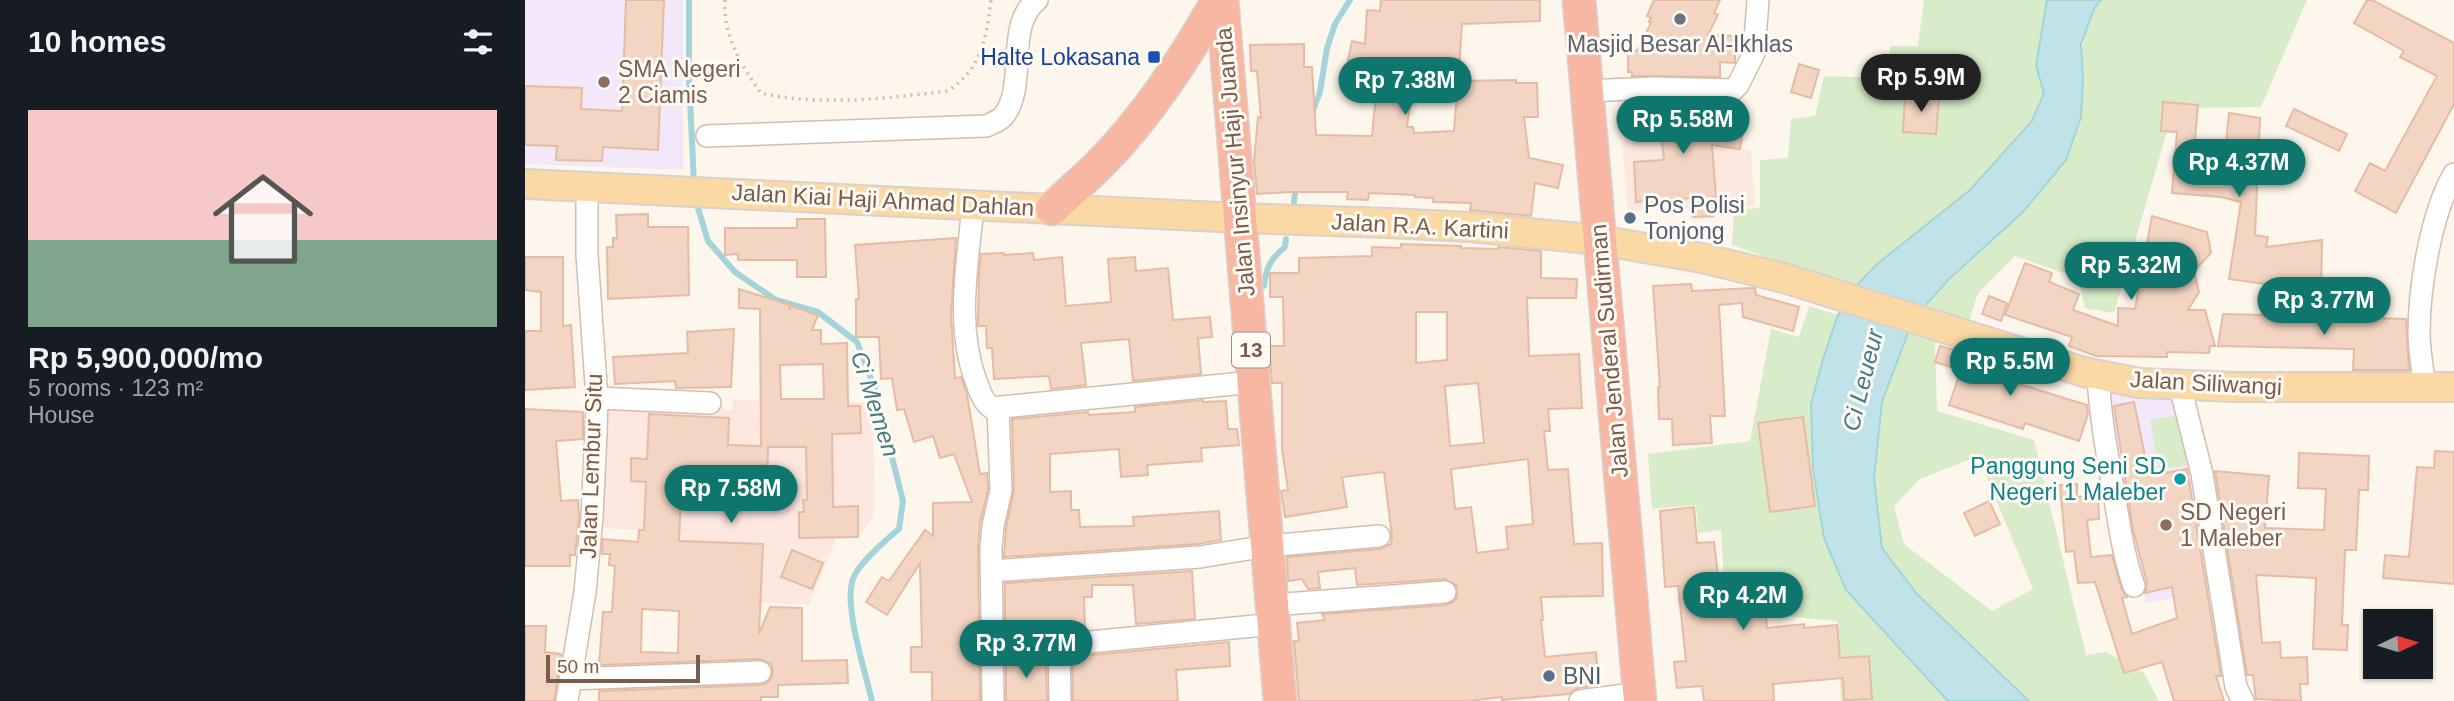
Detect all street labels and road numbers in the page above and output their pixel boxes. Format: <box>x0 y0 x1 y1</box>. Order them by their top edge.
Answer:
street label: Jalan Insinyur Haji Juanda <box>1210 26 1260 298</box>
street label: Jalan Kiai Haji Ahmad Dahlan <box>731 179 1035 221</box>
street label: Jalan R.A. Kartini <box>1331 208 1509 244</box>
street label: Jalan Jenderal Sudirman <box>1585 223 1633 479</box>
road number: 13 <box>1232 332 1270 368</box>
street label: Jalan Siliwangi <box>2129 366 2283 400</box>
street label: Jalan Lembur Situ <box>575 373 607 559</box>

